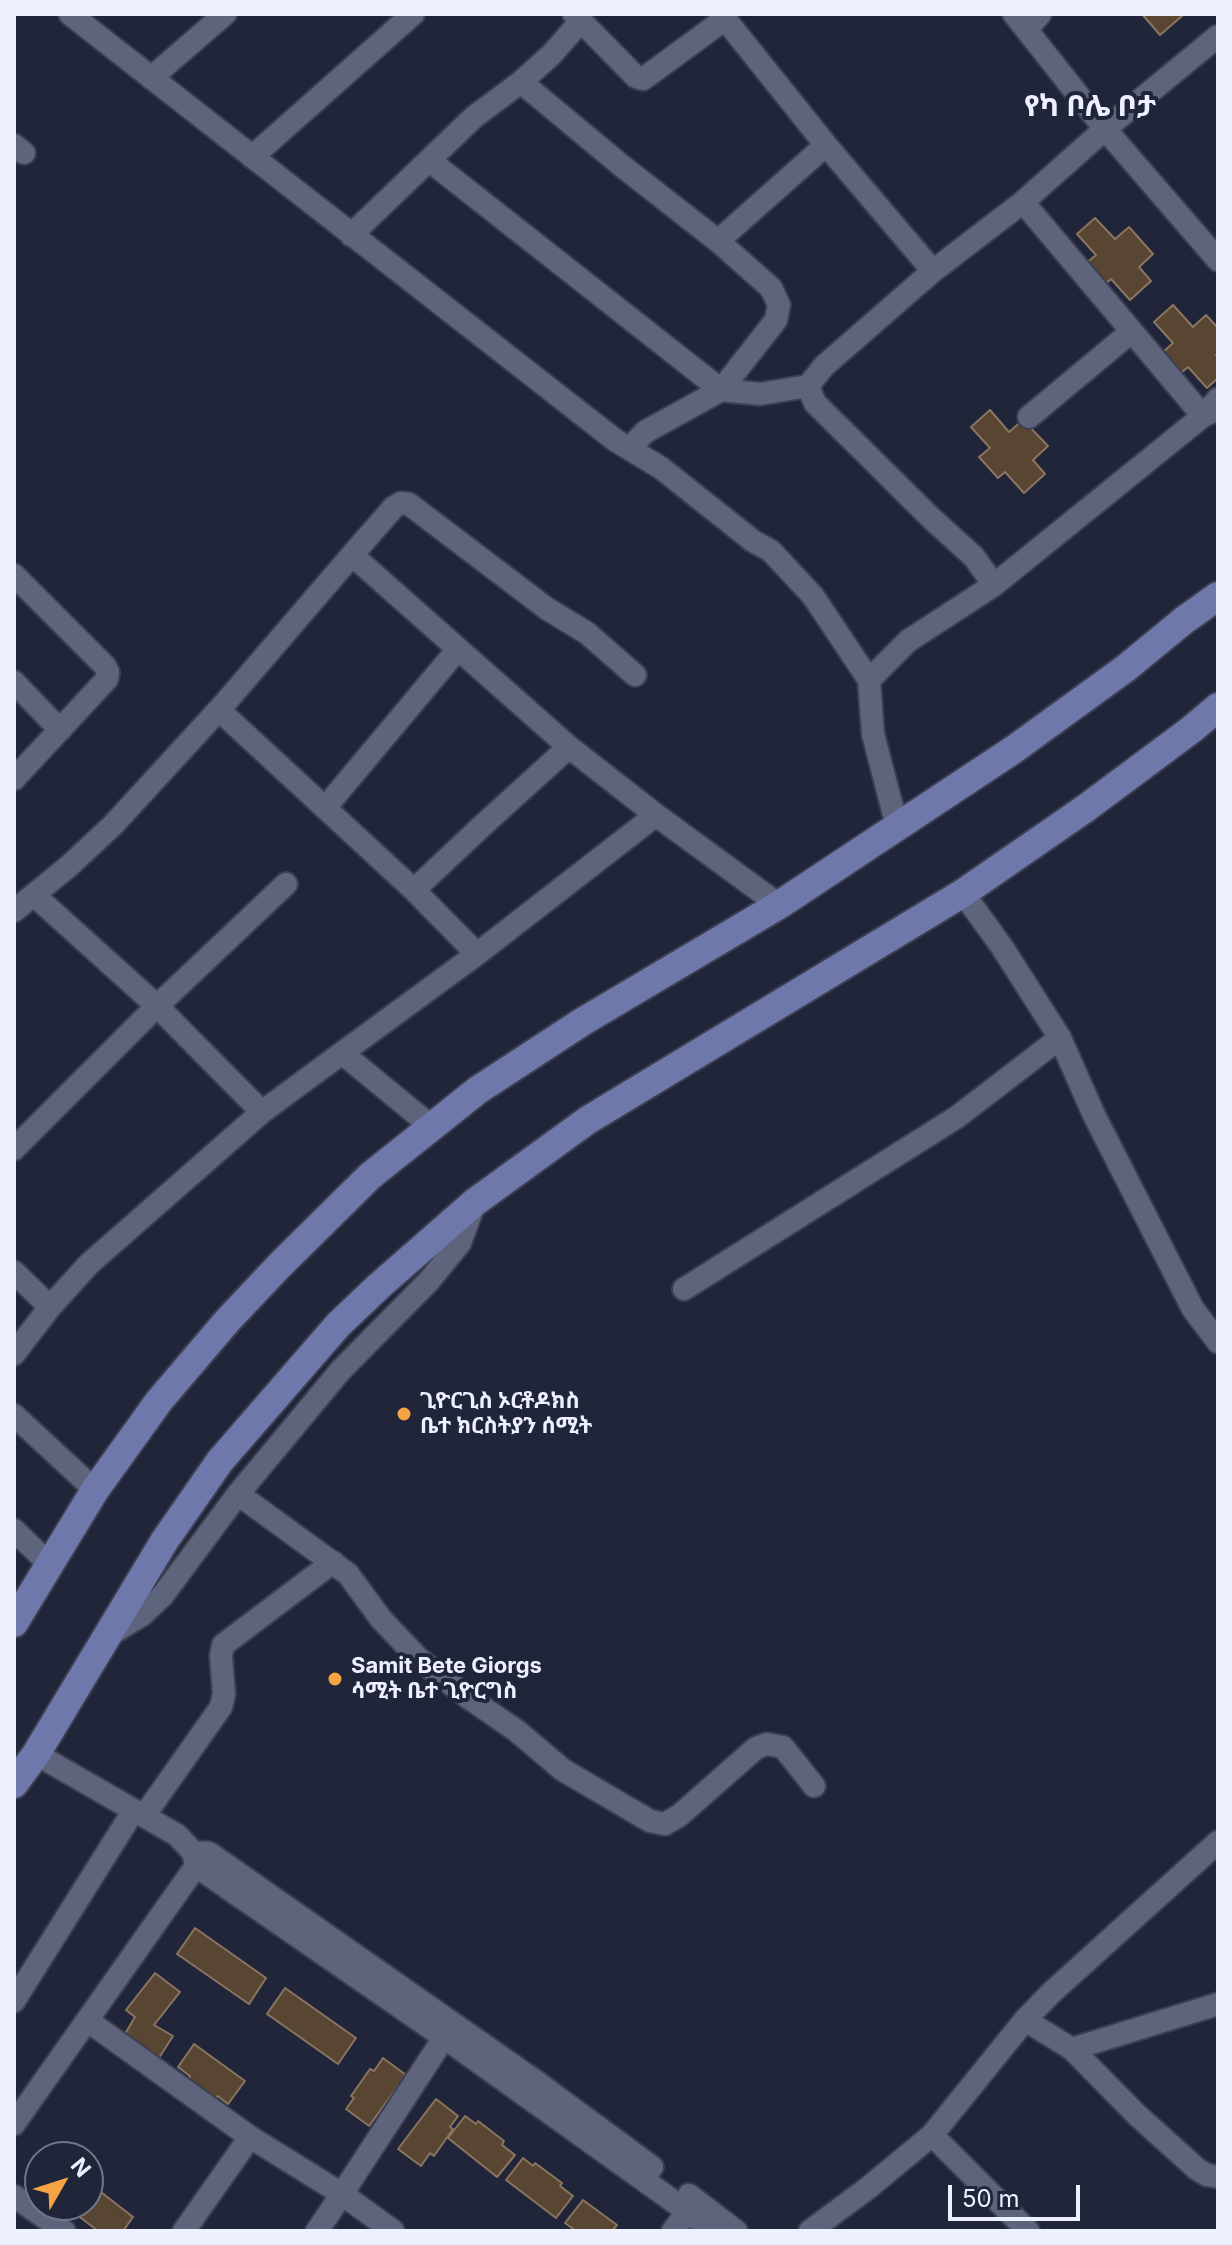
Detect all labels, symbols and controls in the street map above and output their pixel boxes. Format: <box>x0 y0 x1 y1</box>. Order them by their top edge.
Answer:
district label: የካ ቦሌ ቦታ <box>1024 89 1156 125</box>
place label: ጊዮርጊስ ኦርቶዶክስ ቤተ ክርስትያን ሰሚት <box>420 1388 592 1440</box>
marker: ጊዮርጊስ ኦርቶዶክስ ቤተ ክርስትያን ሰሚት <box>395 1405 413 1423</box>
place label: Samit Bete Giorgs ሳሚት ቤተ ጊዮርግስ <box>351 1653 542 1704</box>
marker: Samit Bete Giorgs ሳሚት ቤተ ጊዮርግስ <box>326 1670 344 1688</box>
north arrow <box>24 2141 104 2221</box>
text: N <box>66 2152 96 2182</box>
scale bar <box>952 2169 1084 2219</box>
text: 50 m <box>962 2184 1020 2213</box>

